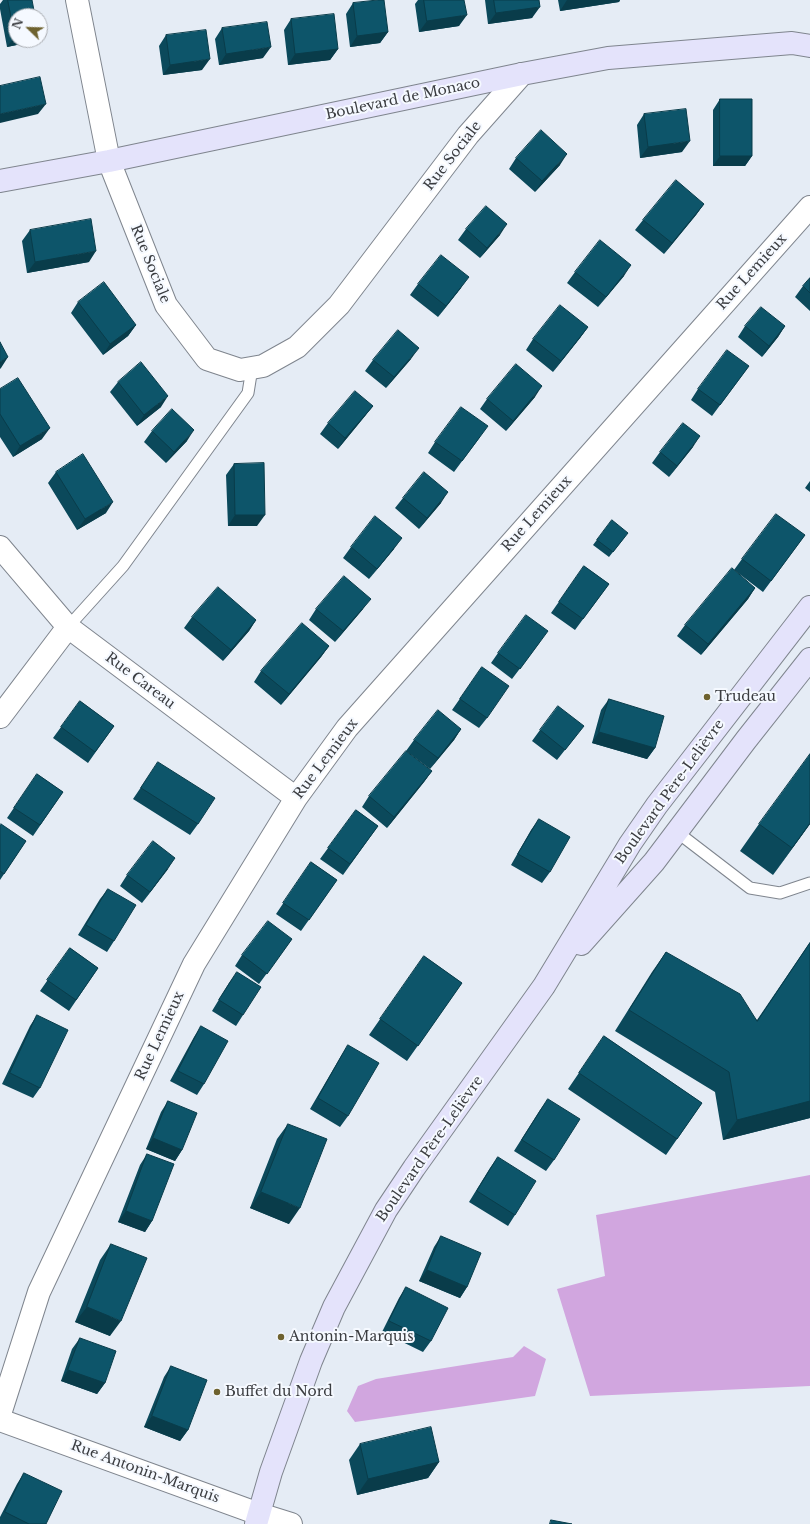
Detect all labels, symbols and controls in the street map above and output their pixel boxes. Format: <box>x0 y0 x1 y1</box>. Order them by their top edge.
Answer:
north arrow <box>8 8 48 48</box>
text: N <box>9 16 26 31</box>
street label: Boulevard de Monaco <box>324 74 482 124</box>
street label: Rue Sociale <box>421 118 485 194</box>
street label: Rue Sociale <box>127 222 173 306</box>
street label: Rue Lemieux <box>714 231 790 313</box>
street label: Rue Lemieux <box>499 473 575 555</box>
street label: Rue Careau <box>102 649 178 713</box>
place label: Trudeau <box>715 689 776 705</box>
marker: Trudeau <box>702 692 712 702</box>
street label: Rue Lemieux <box>290 715 362 803</box>
street label: Boulevard Père-Lelièvre <box>612 717 728 867</box>
street label: Rue Lemieux <box>132 989 188 1083</box>
street label: Boulevard Père-Lelièvre <box>373 1073 487 1225</box>
place label: Antonin-Marquis <box>289 1329 414 1345</box>
marker: Antonin-Marquis <box>276 1332 286 1342</box>
place label: Buffet du Nord <box>225 1384 333 1400</box>
marker: Buffet du Nord <box>212 1387 222 1397</box>
street label: Rue Antonin-Marquis <box>68 1437 222 1507</box>

